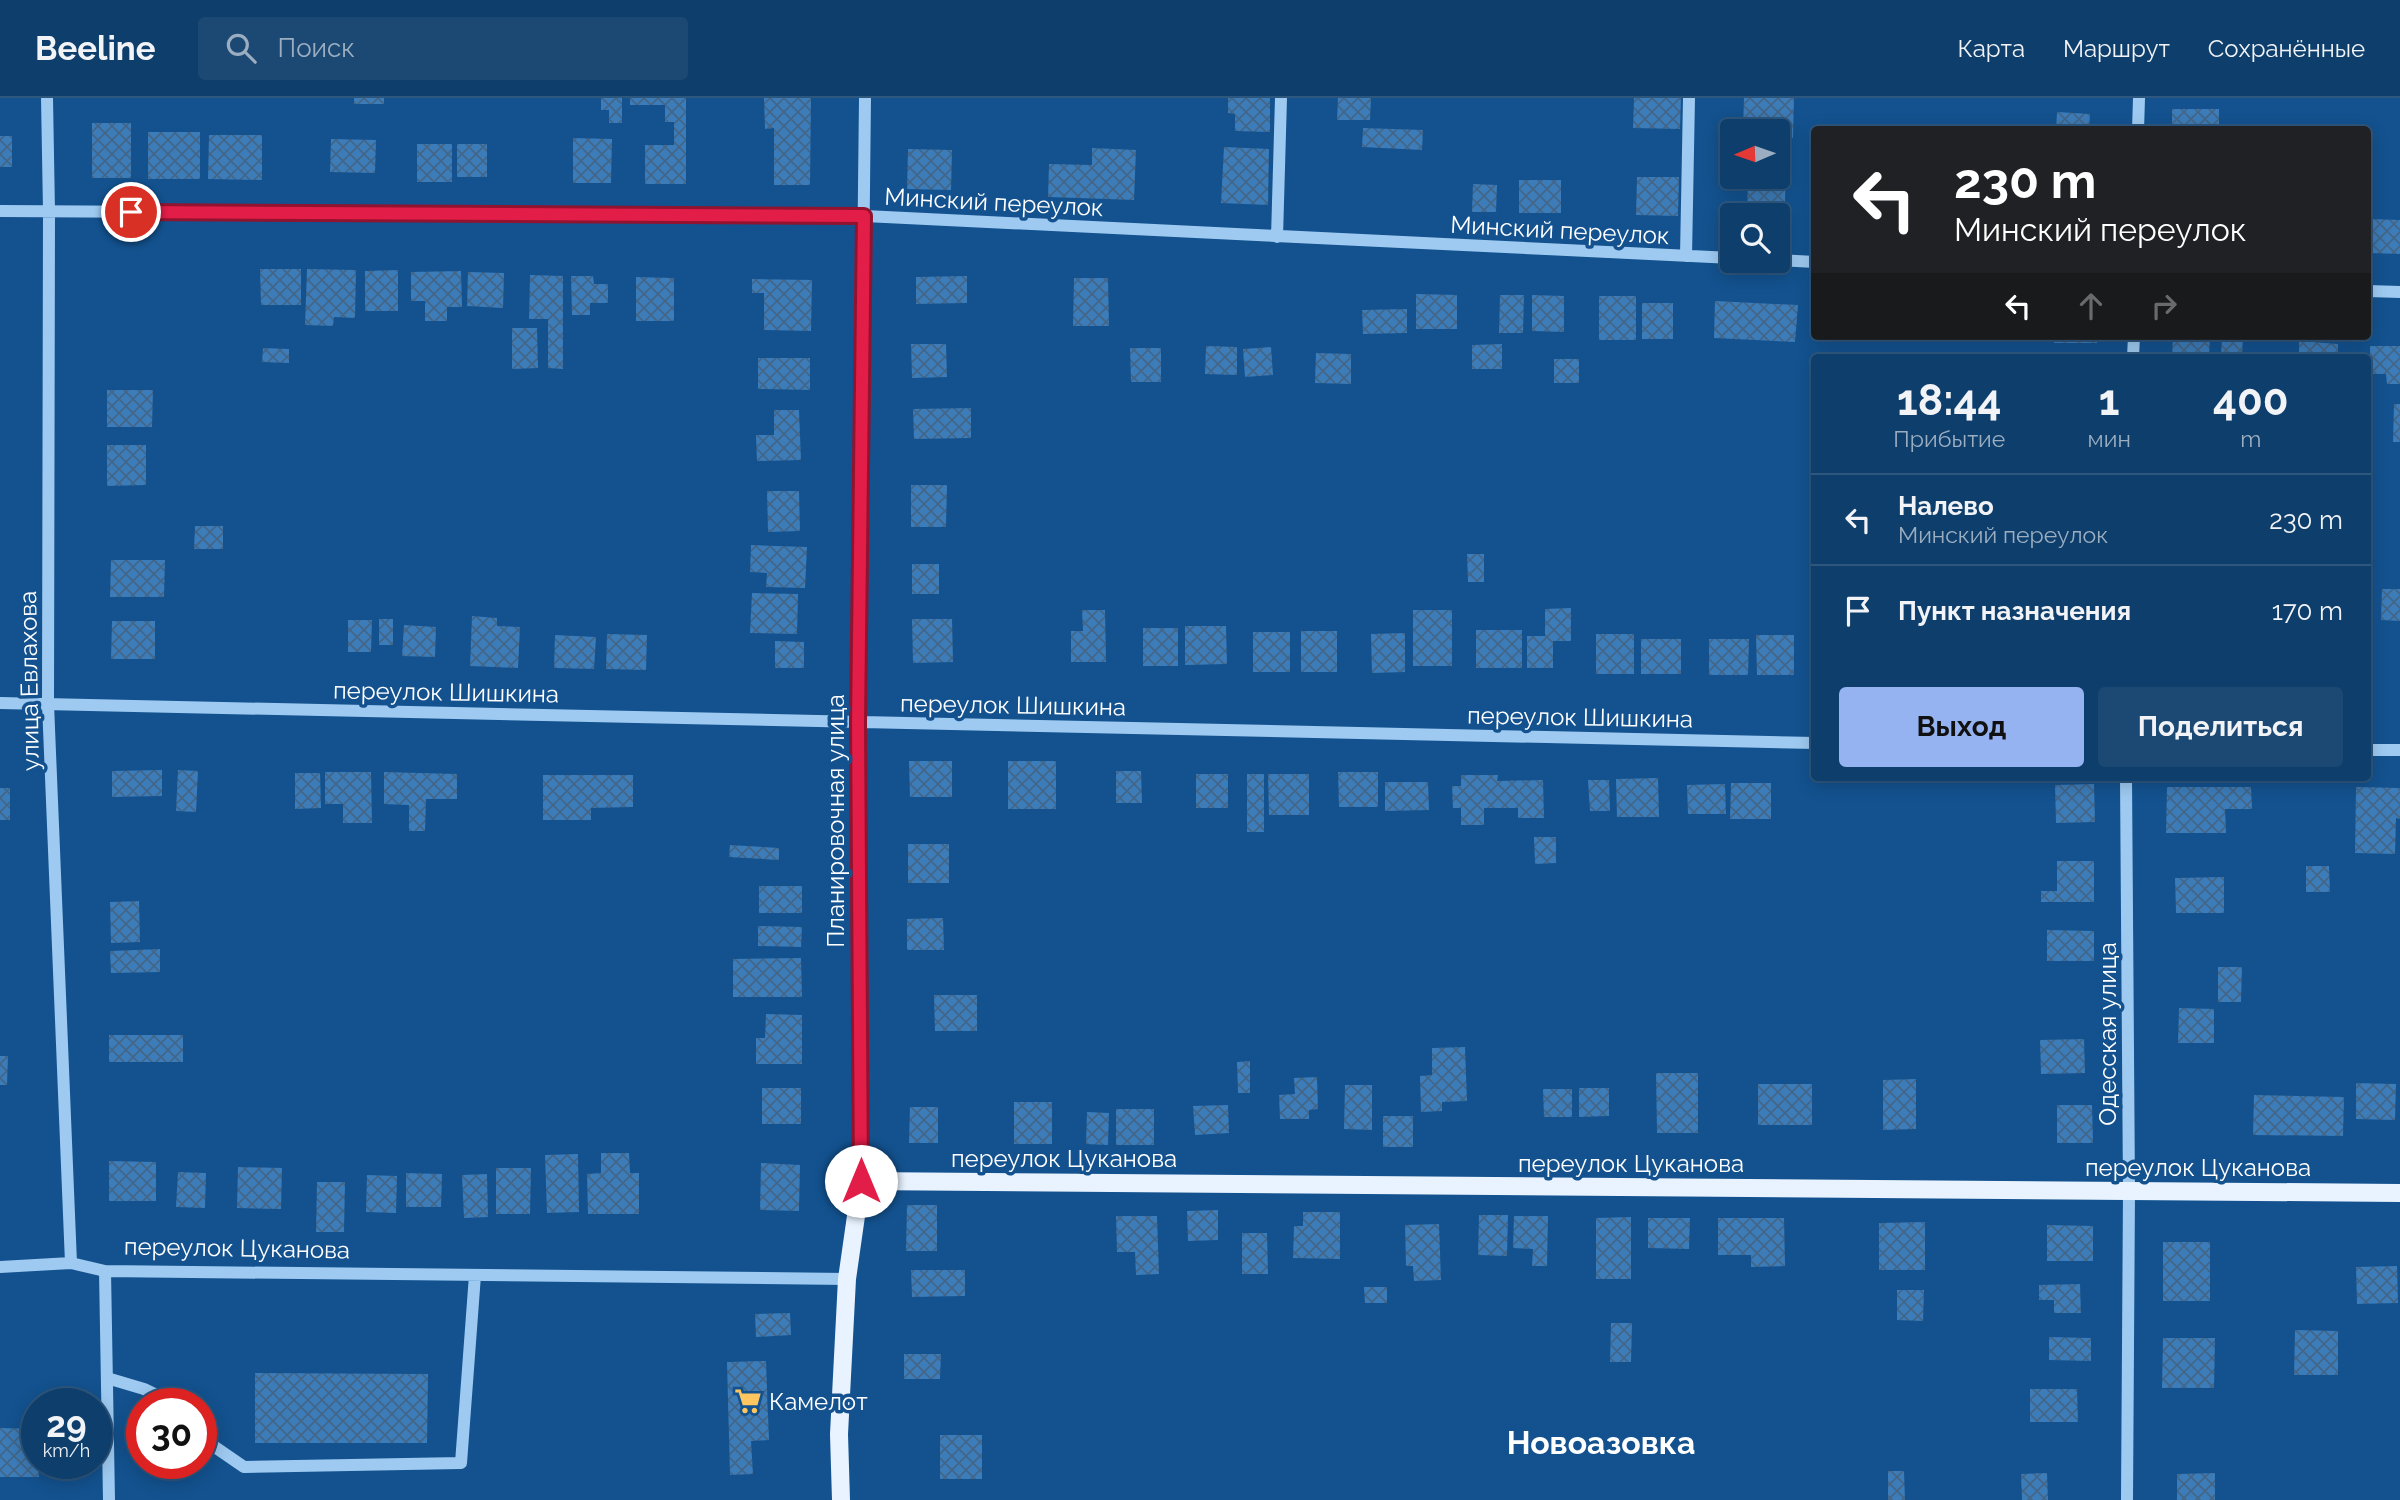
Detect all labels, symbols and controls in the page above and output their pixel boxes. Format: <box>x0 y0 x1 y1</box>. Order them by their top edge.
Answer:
search box <box>198 17 688 80</box>
text: Beeline <box>35 29 156 68</box>
icon: search <box>222 29 260 67</box>
text: Поиск <box>278 33 355 63</box>
text: Карта <box>1957 34 2025 63</box>
text: Маршрут <box>2063 34 2170 63</box>
text: Сохранённые <box>2208 34 2365 63</box>
north arrow <box>1720 119 1790 189</box>
map controls <box>1720 119 1790 273</box>
text: 230 m <box>1954 152 2096 209</box>
icon: left <box>1839 154 1930 245</box>
pin <box>101 182 161 242</box>
street label: Минский переулок <box>884 182 1104 222</box>
icon: arrive <box>112 193 150 231</box>
button: search <box>1720 203 1790 273</box>
street label: Минский переулок <box>1450 210 1670 250</box>
text: Минский переулок <box>1954 211 2246 248</box>
icon: left <box>1999 287 2037 325</box>
icon: ahead <box>2072 287 2110 325</box>
icon: right <box>2145 287 2183 325</box>
text: 18:44 <box>1897 376 2002 425</box>
text: 1 <box>2099 376 2120 425</box>
text: 400 <box>2213 376 2289 425</box>
text: Прибытие <box>1893 425 2005 452</box>
text: мин <box>2088 425 2131 452</box>
text: m <box>2240 425 2261 452</box>
text: Налево <box>1898 491 1994 521</box>
icon: left <box>1839 501 1877 539</box>
text: 230 m <box>2269 505 2343 535</box>
text: Минский переулок <box>1898 521 2108 548</box>
street label: улица Евлахова <box>13 591 45 771</box>
icon: arrive <box>1839 592 1877 630</box>
text: Пункт назначения <box>1898 596 2131 626</box>
text: 170 m <box>2272 596 2343 626</box>
street label: переулок Шишкина <box>333 676 559 708</box>
button: Выход <box>1839 687 2084 767</box>
button: Поделиться <box>2098 687 2343 767</box>
street label: переулок Шишкина <box>900 689 1126 721</box>
street label: Планировочная улица <box>821 694 850 948</box>
street label: переулок Шишкина <box>1467 701 1693 733</box>
street label: Одесская улица <box>2093 942 2122 1126</box>
position arrow <box>824 1144 898 1218</box>
street label: переулок Цуканова <box>951 1144 1177 1173</box>
street label: переулок Цуканова <box>1518 1149 1744 1178</box>
street label: переулок Цуканова <box>2085 1153 2311 1182</box>
street label: переулок Цуканова <box>124 1232 350 1264</box>
supermarket icon: Камелот <box>733 1386 763 1416</box>
place label: Камелот <box>769 1387 868 1416</box>
speed limit sign: 30 <box>126 1388 217 1479</box>
text: 29 <box>46 1404 87 1445</box>
district label: Новоазовка <box>1507 1424 1695 1461</box>
text: km/h <box>43 1440 90 1461</box>

